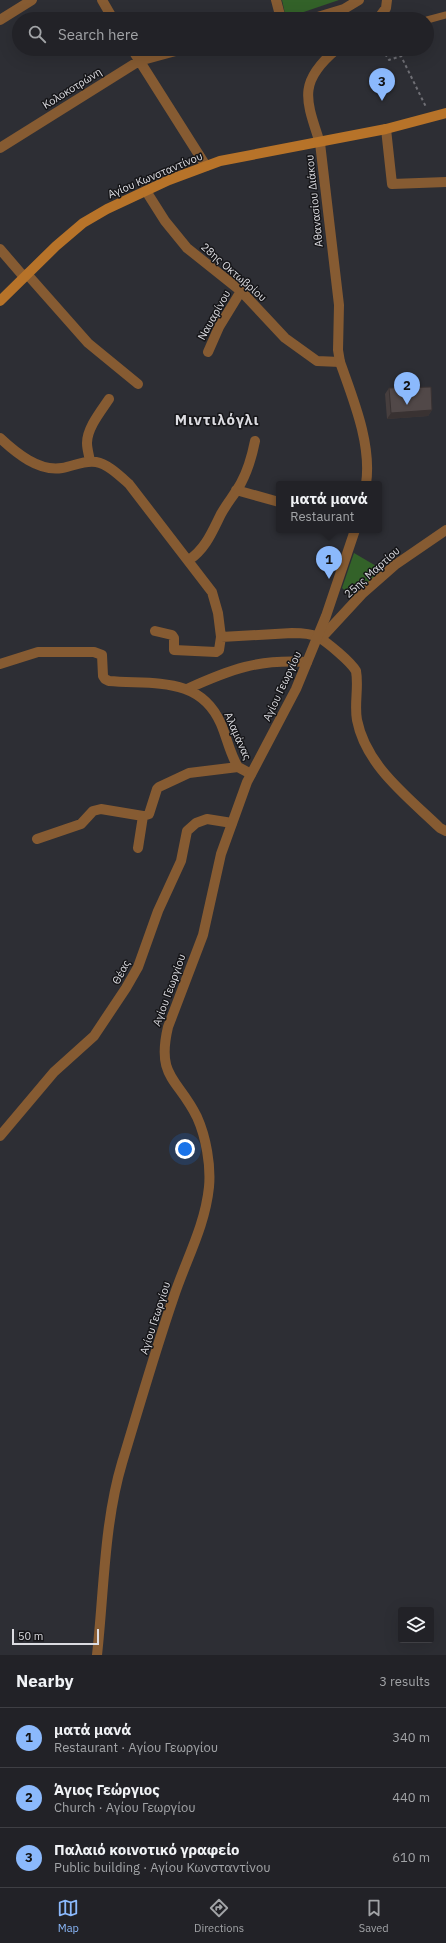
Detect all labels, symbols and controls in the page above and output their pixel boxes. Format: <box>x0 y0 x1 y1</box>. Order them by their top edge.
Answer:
search box <box>12 12 434 56</box>
icon: search <box>26 23 48 45</box>
text: Search here <box>58 25 138 44</box>
street label: Κολοκοτρώνη <box>40 64 104 112</box>
pin: 3 <box>369 68 395 101</box>
street label: Αγίου Κωνσταντίνου <box>105 149 205 201</box>
street label: Αθανασίου Διάκου <box>302 154 326 248</box>
street label: 28ης Οκτωβρίου <box>198 240 270 304</box>
street label: Ναυαρίνου <box>194 287 234 343</box>
pin: 2 <box>394 372 420 405</box>
district label: Μιντιλόγλι <box>175 410 259 429</box>
popup <box>276 481 382 533</box>
text: ματά μανά <box>290 489 368 508</box>
text: Restaurant <box>290 508 354 525</box>
street label: 25ης Μαρτίου <box>341 543 403 601</box>
pin: 1 <box>316 546 342 579</box>
street label: Αγίου Γεωργίου <box>260 649 304 723</box>
street label: Αλαμάνας <box>221 710 255 762</box>
street label: Αγίου Γεωργίου <box>149 952 189 1028</box>
street label: Θέας <box>109 957 133 987</box>
your location <box>175 1139 195 1159</box>
street label: Αγίου Γεωργίου <box>137 1280 173 1356</box>
map controls <box>398 1607 434 1643</box>
button: layers <box>398 1607 434 1643</box>
scale bar <box>12 1627 99 1646</box>
text: 50 m <box>18 1629 43 1643</box>
text: Nearby <box>16 1670 74 1692</box>
text: 3 results <box>379 1673 430 1690</box>
text: ματά μανά <box>54 1720 131 1739</box>
text: 1 <box>25 1729 33 1746</box>
text: 340 m <box>392 1729 430 1746</box>
text: Restaurant · Αγίου Γεωργίου <box>54 1739 218 1756</box>
text: Άγιος Γεώργιος <box>54 1780 160 1799</box>
text: 2 <box>25 1789 33 1806</box>
text: 440 m <box>392 1789 430 1806</box>
text: Church · Αγίου Γεωργίου <box>54 1799 196 1816</box>
text: Παλαιό κοινοτικό γραφείο <box>54 1840 240 1859</box>
text: 3 <box>25 1849 33 1866</box>
text: 610 m <box>392 1849 430 1866</box>
text: Public building · Αγίου Κωνσταντίνου <box>54 1859 271 1876</box>
tab: Map <box>57 1897 79 1935</box>
tab: Directions <box>194 1897 244 1935</box>
tab: Saved <box>359 1897 389 1935</box>

